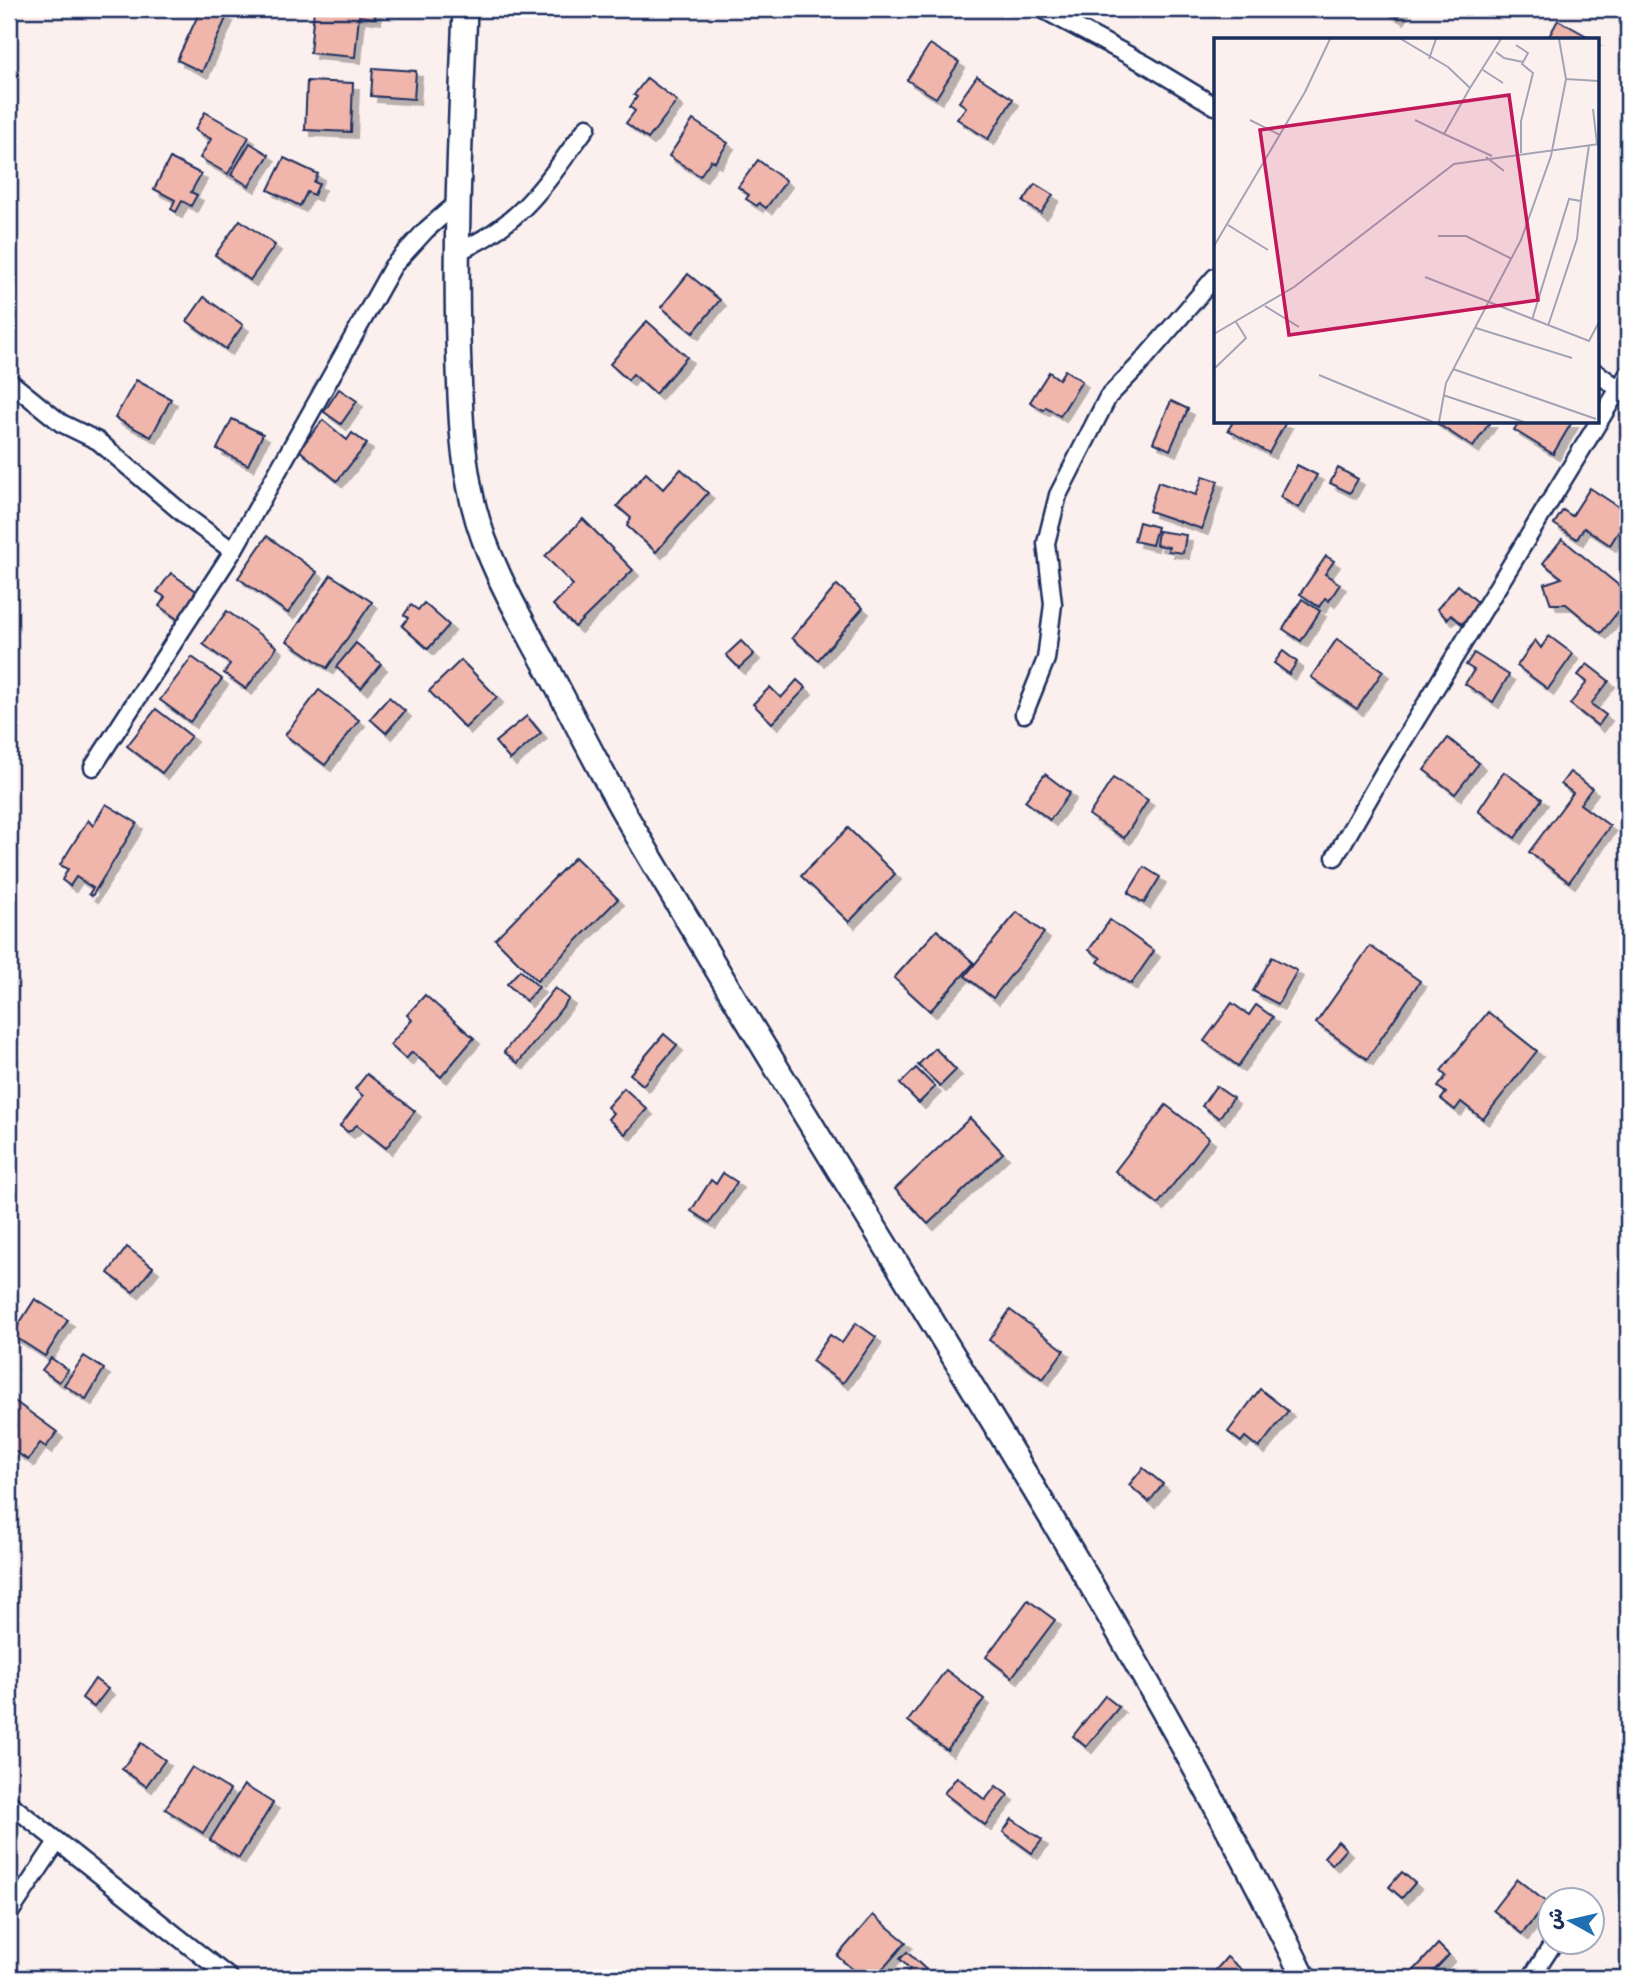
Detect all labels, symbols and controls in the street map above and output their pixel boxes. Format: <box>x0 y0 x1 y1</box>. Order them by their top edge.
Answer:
inset map <box>1214 38 1598 424</box>
north arrow <box>1536 1885 1606 1955</box>
text: ش <box>1537 1906 1572 1931</box>

